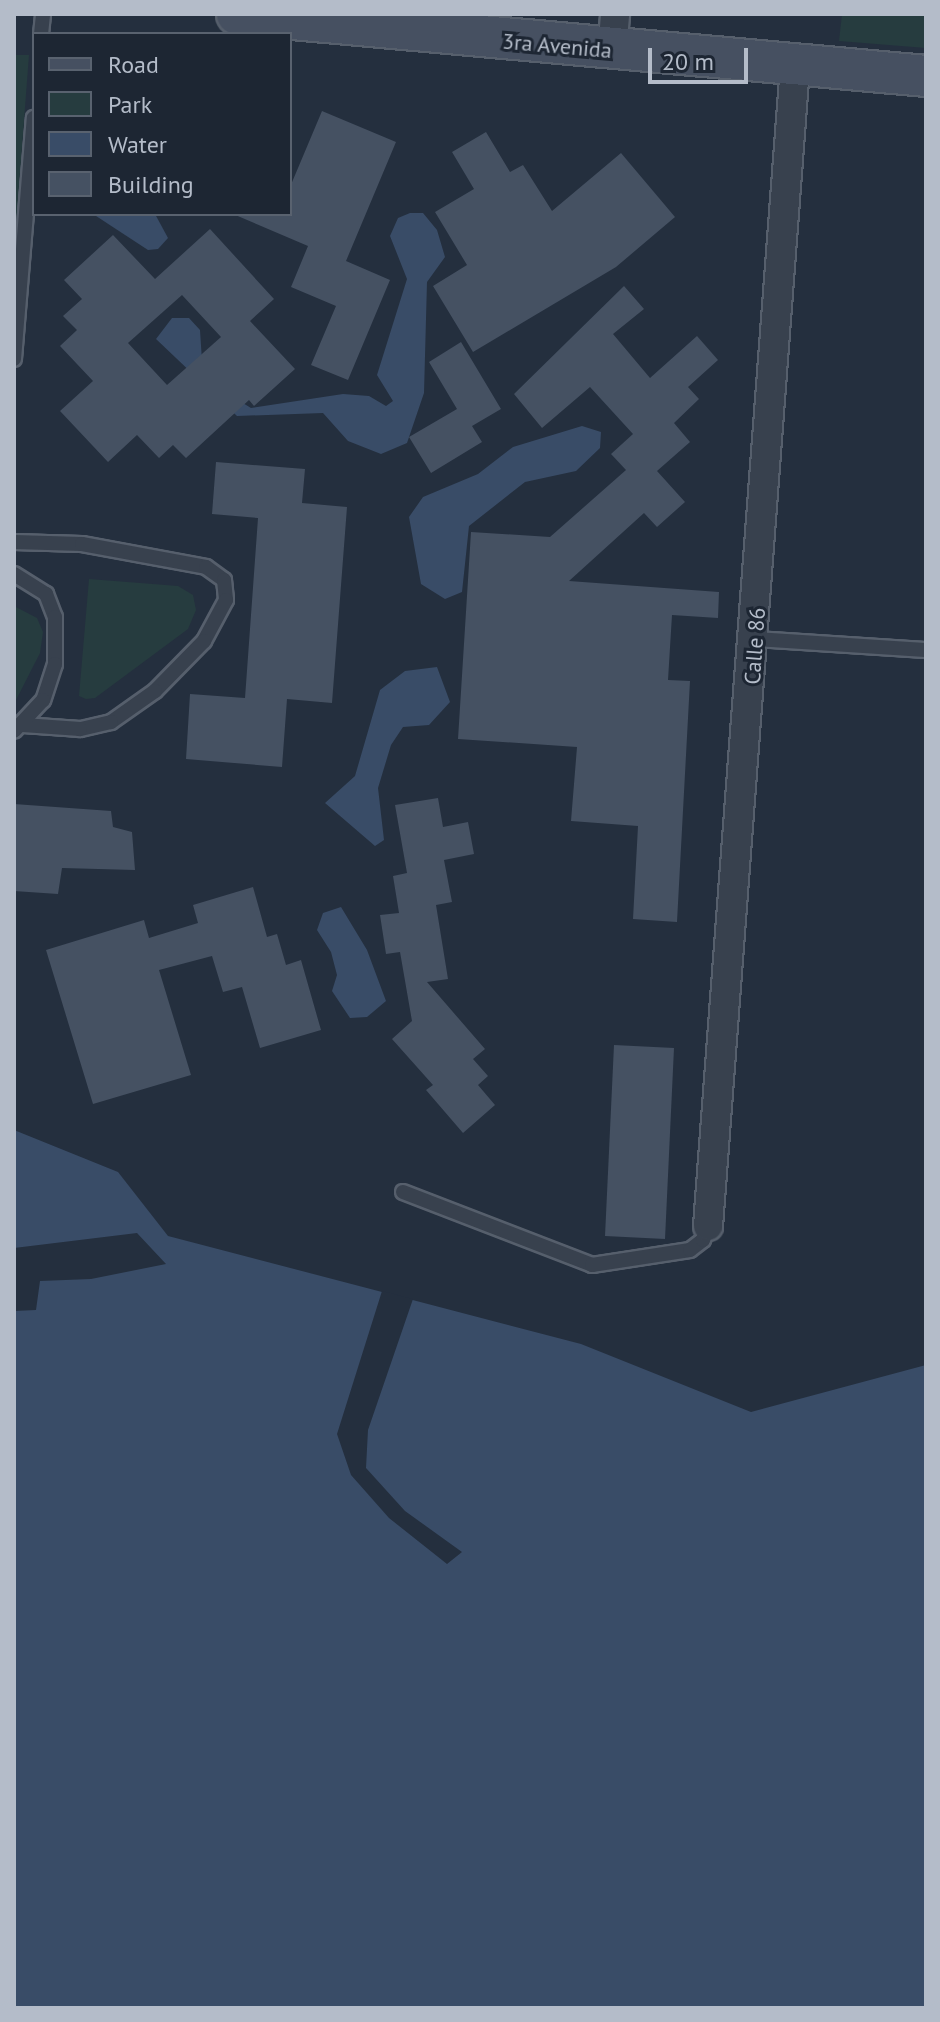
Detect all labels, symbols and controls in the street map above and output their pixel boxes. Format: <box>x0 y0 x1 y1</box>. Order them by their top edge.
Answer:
street label: 3ra Avenida <box>501 28 613 64</box>
legend <box>32 32 292 216</box>
scale bar <box>652 32 752 82</box>
text: 20 m <box>662 46 714 77</box>
text: Road <box>108 49 159 80</box>
text: Park <box>108 89 152 120</box>
text: Water <box>108 129 167 160</box>
text: Building <box>108 169 194 200</box>
street label: Calle 86 <box>739 607 771 685</box>

